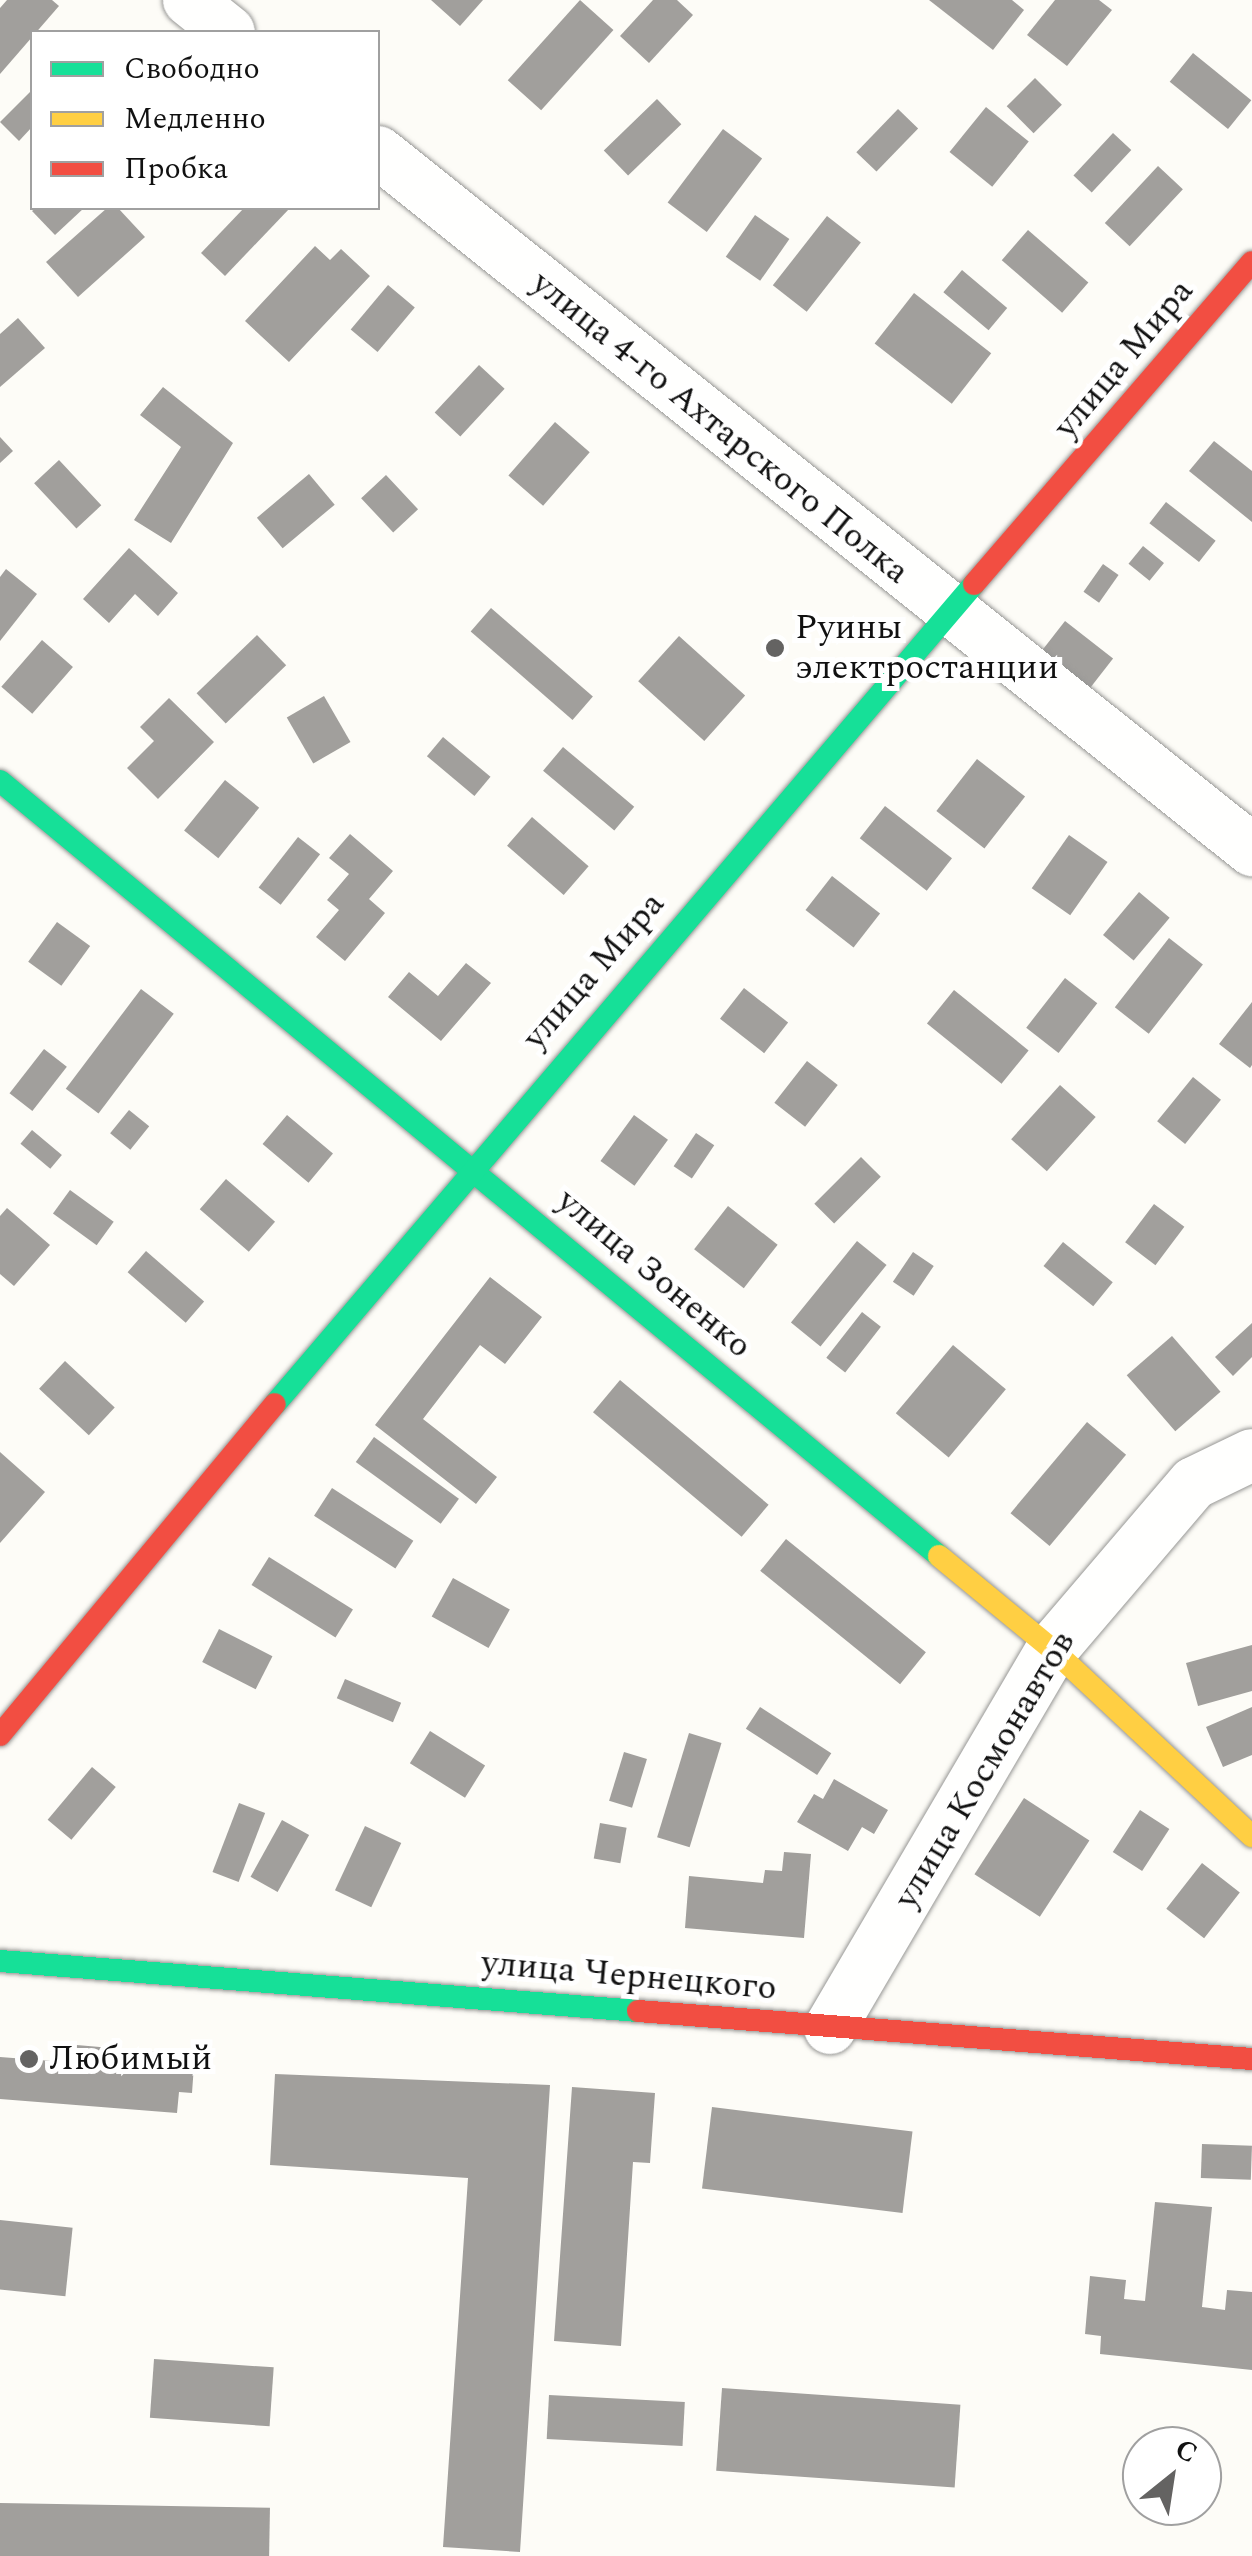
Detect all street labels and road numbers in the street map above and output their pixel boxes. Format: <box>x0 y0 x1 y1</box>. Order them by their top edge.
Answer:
street label: улица 4-го Ахтарского Полка <box>523 263 917 593</box>
street label: улица Мира <box>1045 271 1203 447</box>
street label: улица Мира <box>514 884 674 1058</box>
street label: улица Зоненко <box>548 1180 760 1368</box>
street label: улица Космонавтов <box>886 1624 1084 1916</box>
street label: улица Чернецкого <box>480 1942 778 2010</box>

